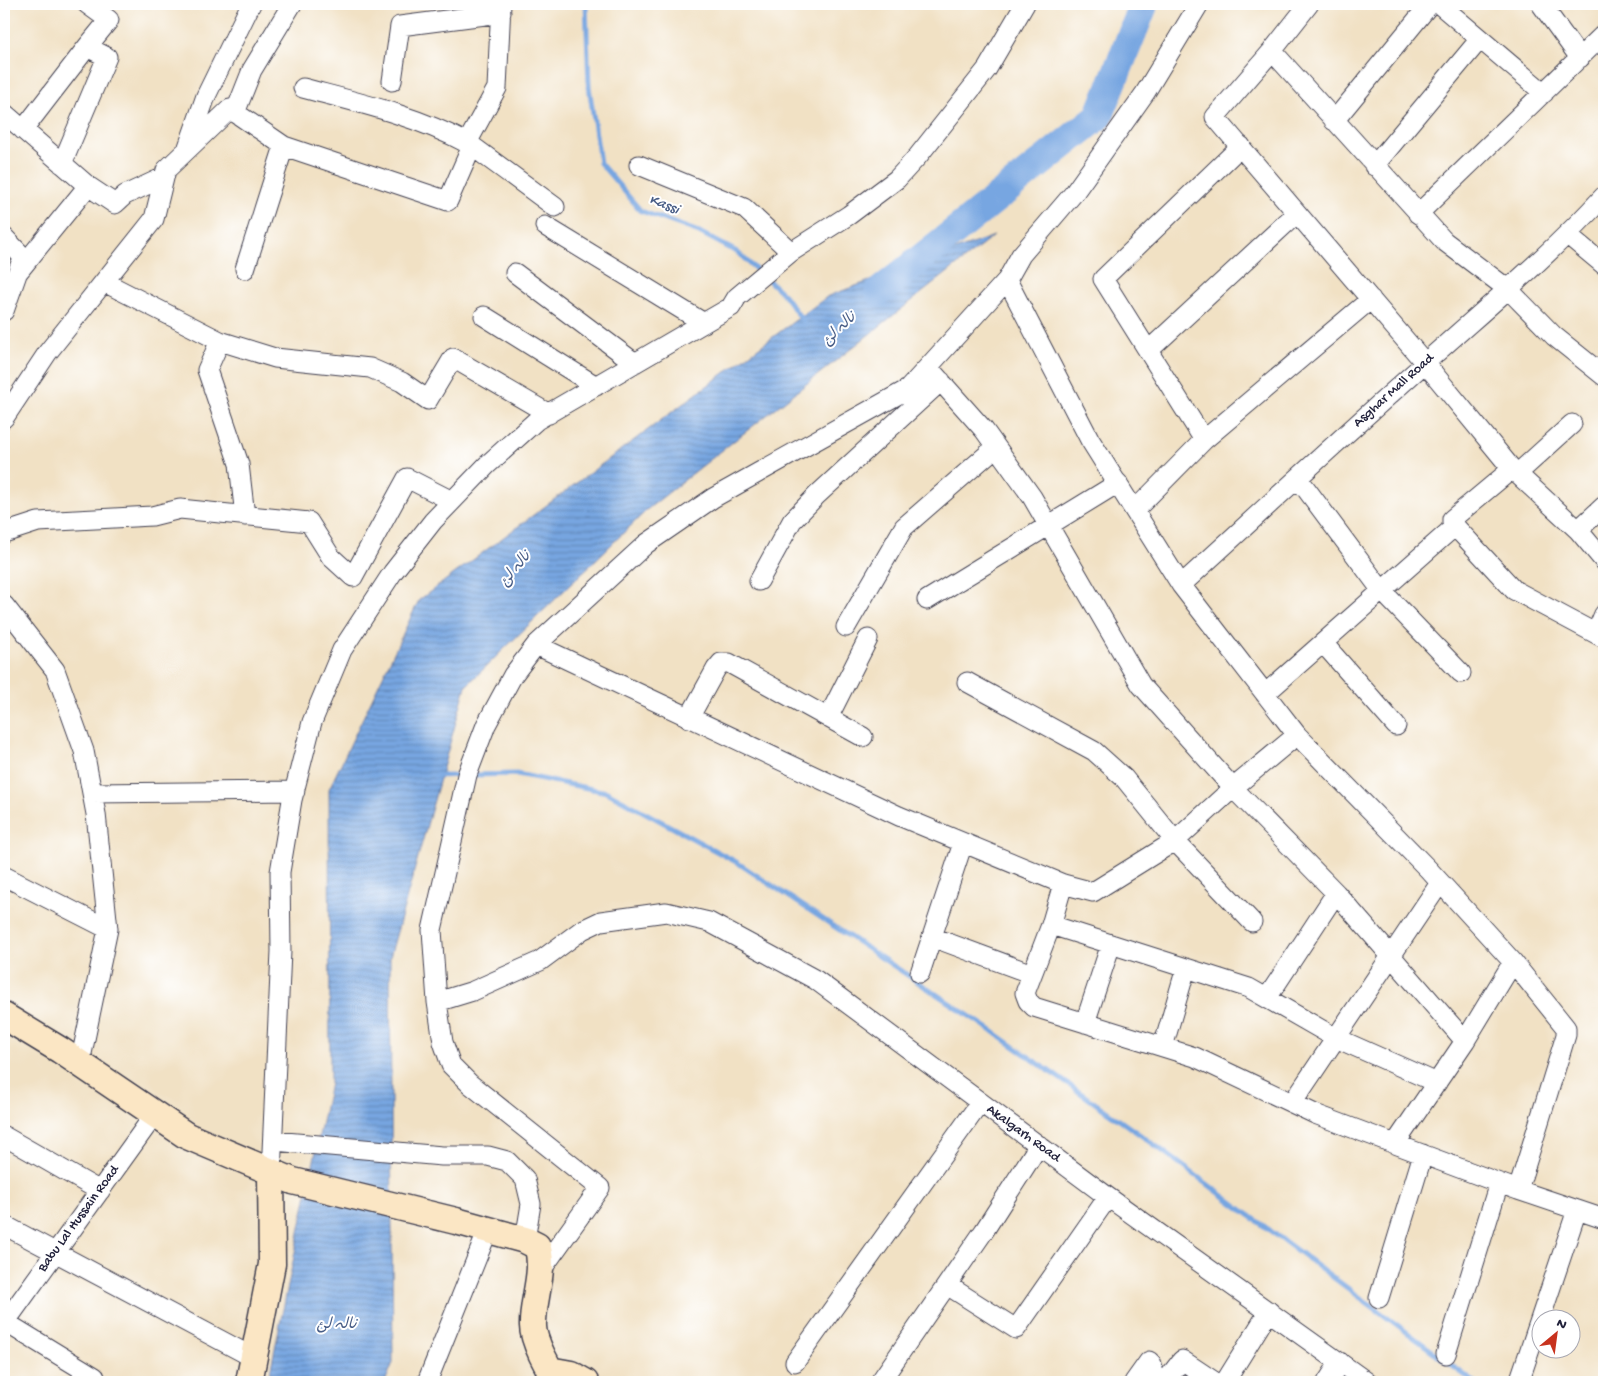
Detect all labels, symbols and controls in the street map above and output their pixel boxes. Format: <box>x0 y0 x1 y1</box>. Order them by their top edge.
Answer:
water label: Kassi <box>646 191 683 220</box>
water label: نالہ لئ <box>819 308 862 350</box>
street label: Asghar Mall Road <box>1350 349 1439 432</box>
water label: نالہ لئ <box>496 547 537 590</box>
street label: Akalgarh Road <box>983 1101 1065 1168</box>
street label: Babu Lal Hussain Road <box>34 1161 124 1276</box>
north arrow <box>1530 1308 1580 1358</box>
text: N <box>1553 1315 1569 1334</box>
water label: نالہ لئ <box>317 1316 358 1334</box>

